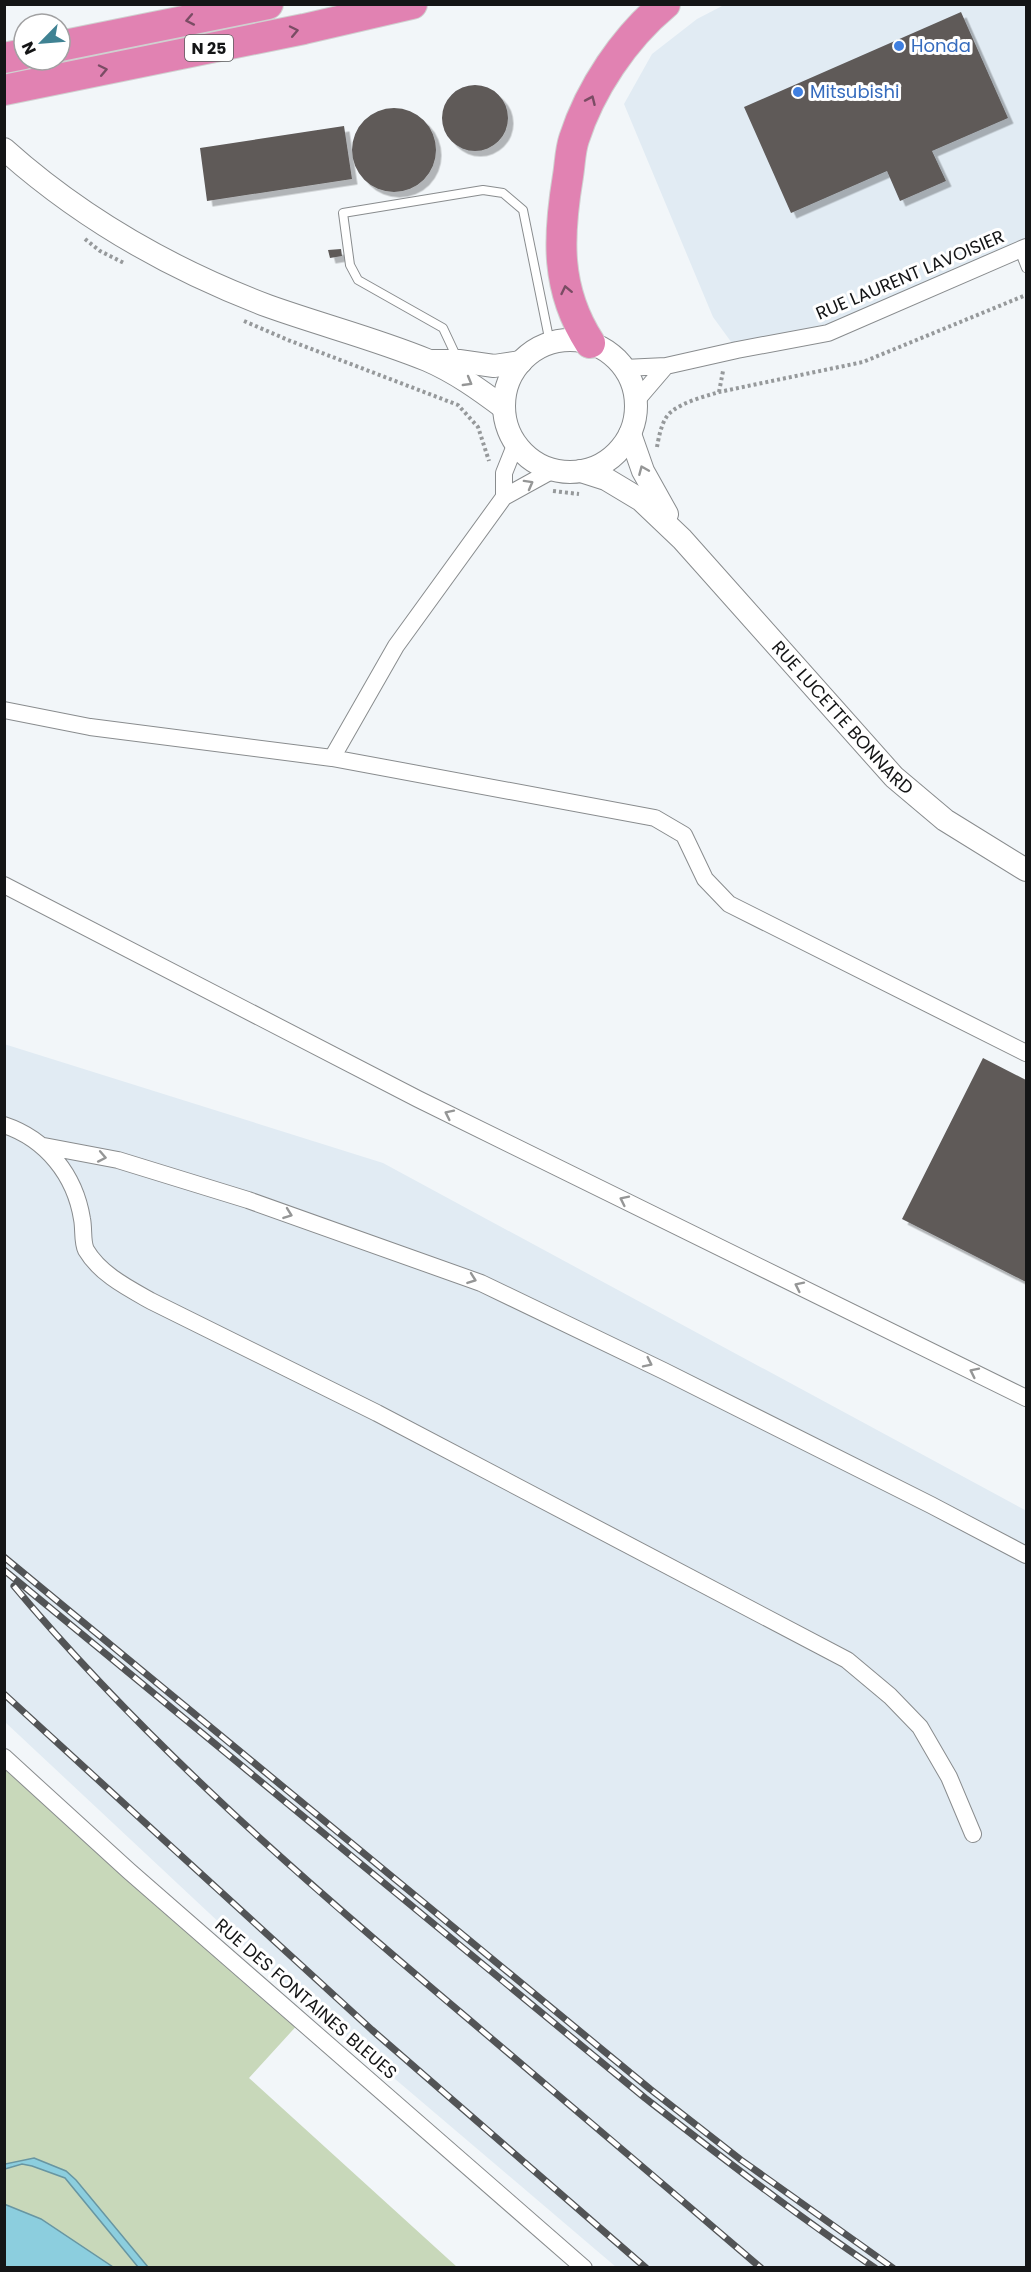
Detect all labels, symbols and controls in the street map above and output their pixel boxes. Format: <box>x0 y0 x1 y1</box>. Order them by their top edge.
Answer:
north arrow <box>12 12 72 72</box>
one-way arrow <box>185 13 195 26</box>
one-way arrow <box>289 25 299 38</box>
place label: Honda <box>911 33 971 58</box>
road number: N 25 <box>185 35 233 61</box>
text: N <box>16 38 42 58</box>
marker: Honda <box>892 39 906 53</box>
one-way arrow <box>98 64 108 77</box>
place label: Mitsubishi <box>810 79 899 104</box>
marker: Mitsubishi <box>791 85 805 99</box>
one-way arrow <box>584 96 596 107</box>
street label: RUE LAURENT LAVOISIER <box>812 223 1008 326</box>
one-way arrow <box>560 285 573 295</box>
one-way arrow <box>462 375 472 387</box>
one-way arrow <box>638 465 650 476</box>
one-way arrow <box>523 480 533 491</box>
street label: RUE LUCETTE BONNARD <box>766 635 919 800</box>
one-way arrow <box>444 1109 455 1121</box>
one-way arrow <box>96 1150 106 1163</box>
one-way arrow <box>619 1195 630 1207</box>
one-way arrow <box>282 1207 293 1220</box>
one-way arrow <box>466 1272 476 1285</box>
one-way arrow <box>794 1281 805 1293</box>
one-way arrow <box>641 1356 652 1368</box>
one-way arrow <box>969 1367 980 1379</box>
street label: RUE DES FONTAINES BLEUES <box>210 1912 403 2085</box>

